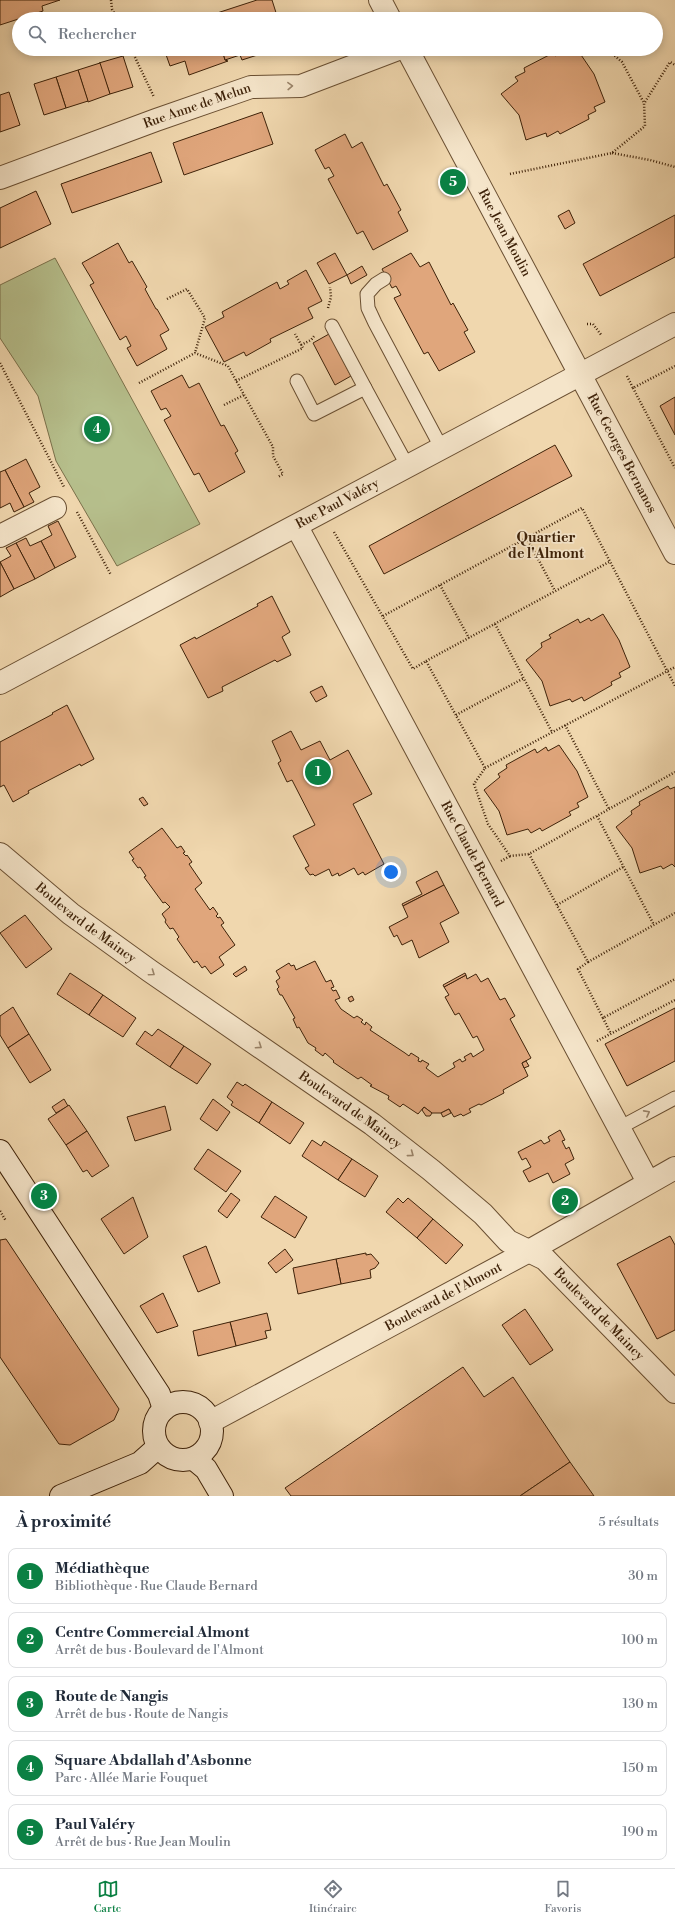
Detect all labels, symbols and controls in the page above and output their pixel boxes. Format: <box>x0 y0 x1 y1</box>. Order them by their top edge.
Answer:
search box <box>12 12 663 56</box>
icon: search <box>26 23 48 45</box>
text: Rechercher <box>58 25 137 44</box>
street label: Rue Anne de Melun <box>141 80 253 132</box>
one-way arrow <box>287 82 293 90</box>
pin: 5 <box>440 167 466 197</box>
street label: Rue Jean Moulin <box>475 186 535 279</box>
street label: Rue Georges Bernanos <box>584 391 660 516</box>
pin: 4 <box>84 414 110 444</box>
street label: Rue Paul Valéry <box>293 475 382 532</box>
district label: Quartier de l'Almont <box>508 529 585 563</box>
pin: 1 <box>305 757 331 787</box>
street label: Rue Claude Bernard <box>437 798 507 910</box>
your location <box>381 862 401 882</box>
street label: Boulevard de Maincy <box>31 879 140 967</box>
one-way arrow <box>148 968 155 976</box>
one-way arrow <box>255 1041 262 1049</box>
street label: Boulevard de Maincy <box>295 1067 405 1152</box>
one-way arrow <box>643 1110 650 1118</box>
one-way arrow <box>406 1149 413 1156</box>
pin: 3 <box>31 1181 57 1211</box>
pin: 2 <box>552 1186 578 1216</box>
street label: Boulevard de l'Almont <box>382 1259 505 1335</box>
street label: Boulevard de Maincy <box>550 1264 648 1364</box>
text: À proximité <box>16 1511 111 1533</box>
text: 5 résultats <box>598 1514 659 1530</box>
text: Médiathèque <box>55 1559 150 1578</box>
text: 1 <box>27 1568 33 1584</box>
text: 30 m <box>628 1568 658 1584</box>
text: Bibliothèque · Rue Claude Bernard <box>55 1578 258 1594</box>
text: Centre Commercial Almont <box>55 1623 249 1642</box>
text: 2 <box>26 1632 34 1648</box>
text: 100 m <box>622 1632 658 1648</box>
text: Arrêt de bus · Boulevard de l'Almont <box>55 1642 264 1658</box>
text: Route de Nangis <box>55 1687 168 1706</box>
text: 3 <box>26 1696 34 1712</box>
text: 130 m <box>623 1696 658 1712</box>
text: Arrêt de bus · Route de Nangis <box>55 1706 228 1722</box>
text: Square Abdallah d'Asbonne <box>55 1751 252 1770</box>
text: 4 <box>26 1760 34 1776</box>
text: 150 m <box>623 1760 658 1776</box>
text: Parc · Allée Marie Fouquet <box>55 1770 208 1786</box>
text: Paul Valéry <box>55 1815 135 1834</box>
text: 5 <box>26 1824 34 1840</box>
text: 190 m <box>622 1824 658 1840</box>
text: Arrêt de bus · Rue Jean Moulin <box>55 1834 231 1850</box>
tab: Carte <box>94 1878 121 1916</box>
tab: Itinéraire <box>309 1878 357 1916</box>
tab: Favoris <box>544 1878 581 1916</box>

